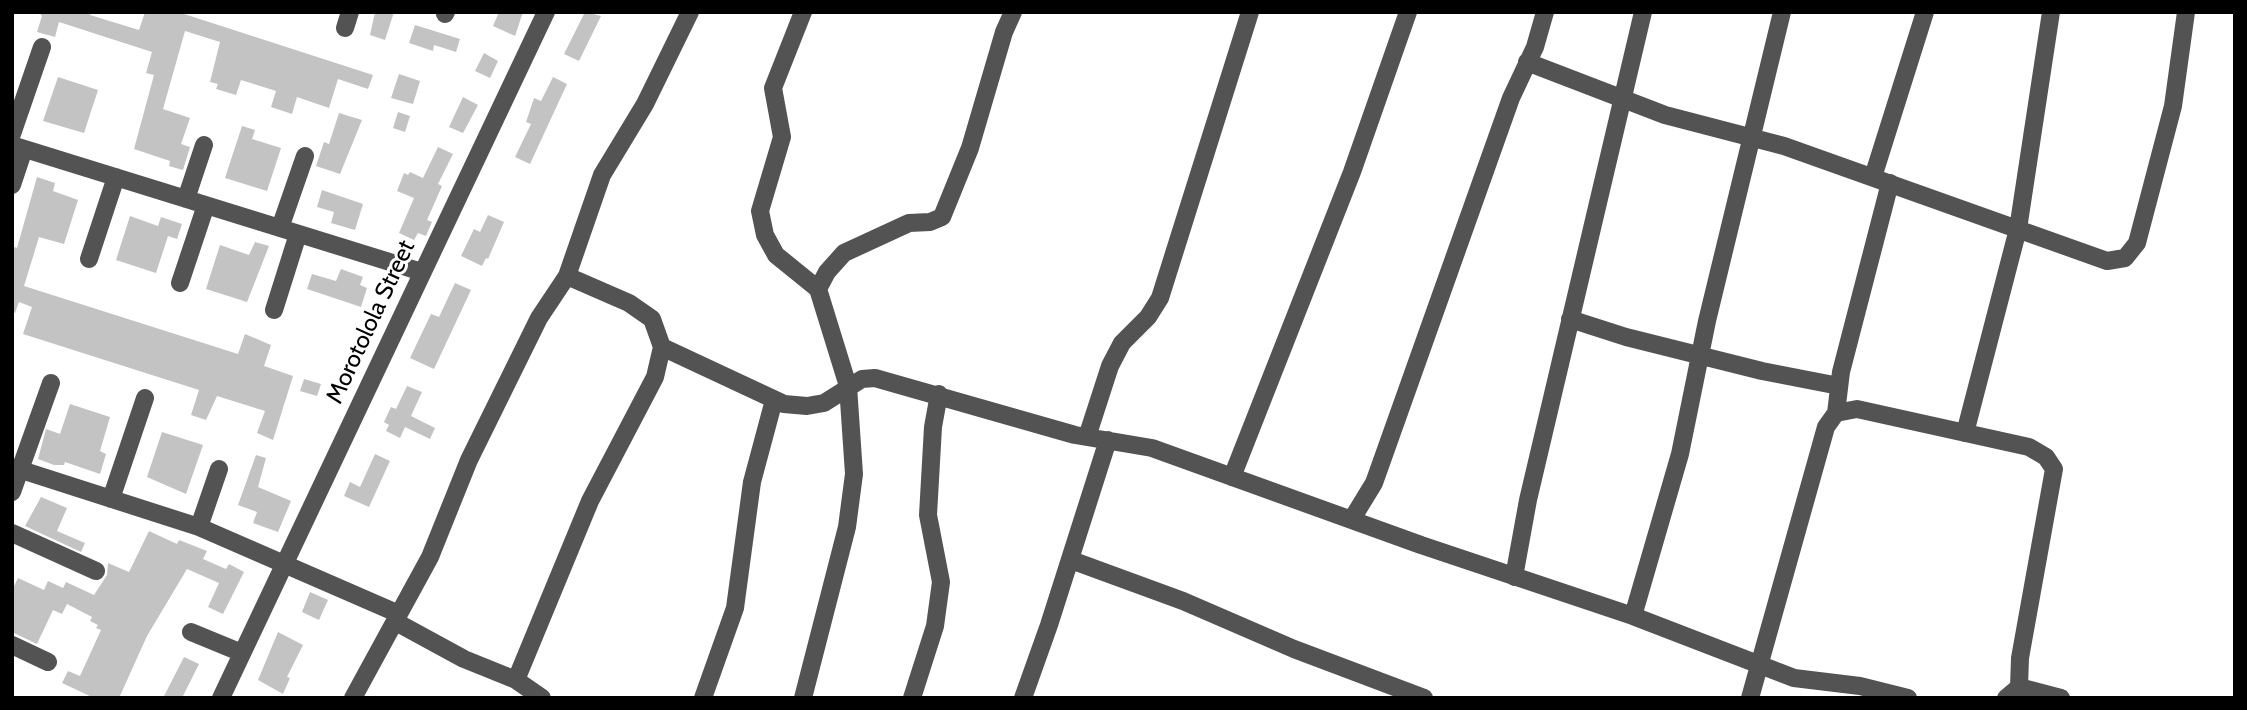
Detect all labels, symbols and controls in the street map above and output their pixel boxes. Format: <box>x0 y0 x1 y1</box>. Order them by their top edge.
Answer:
street label: Morotolola Street <box>321 236 421 408</box>

